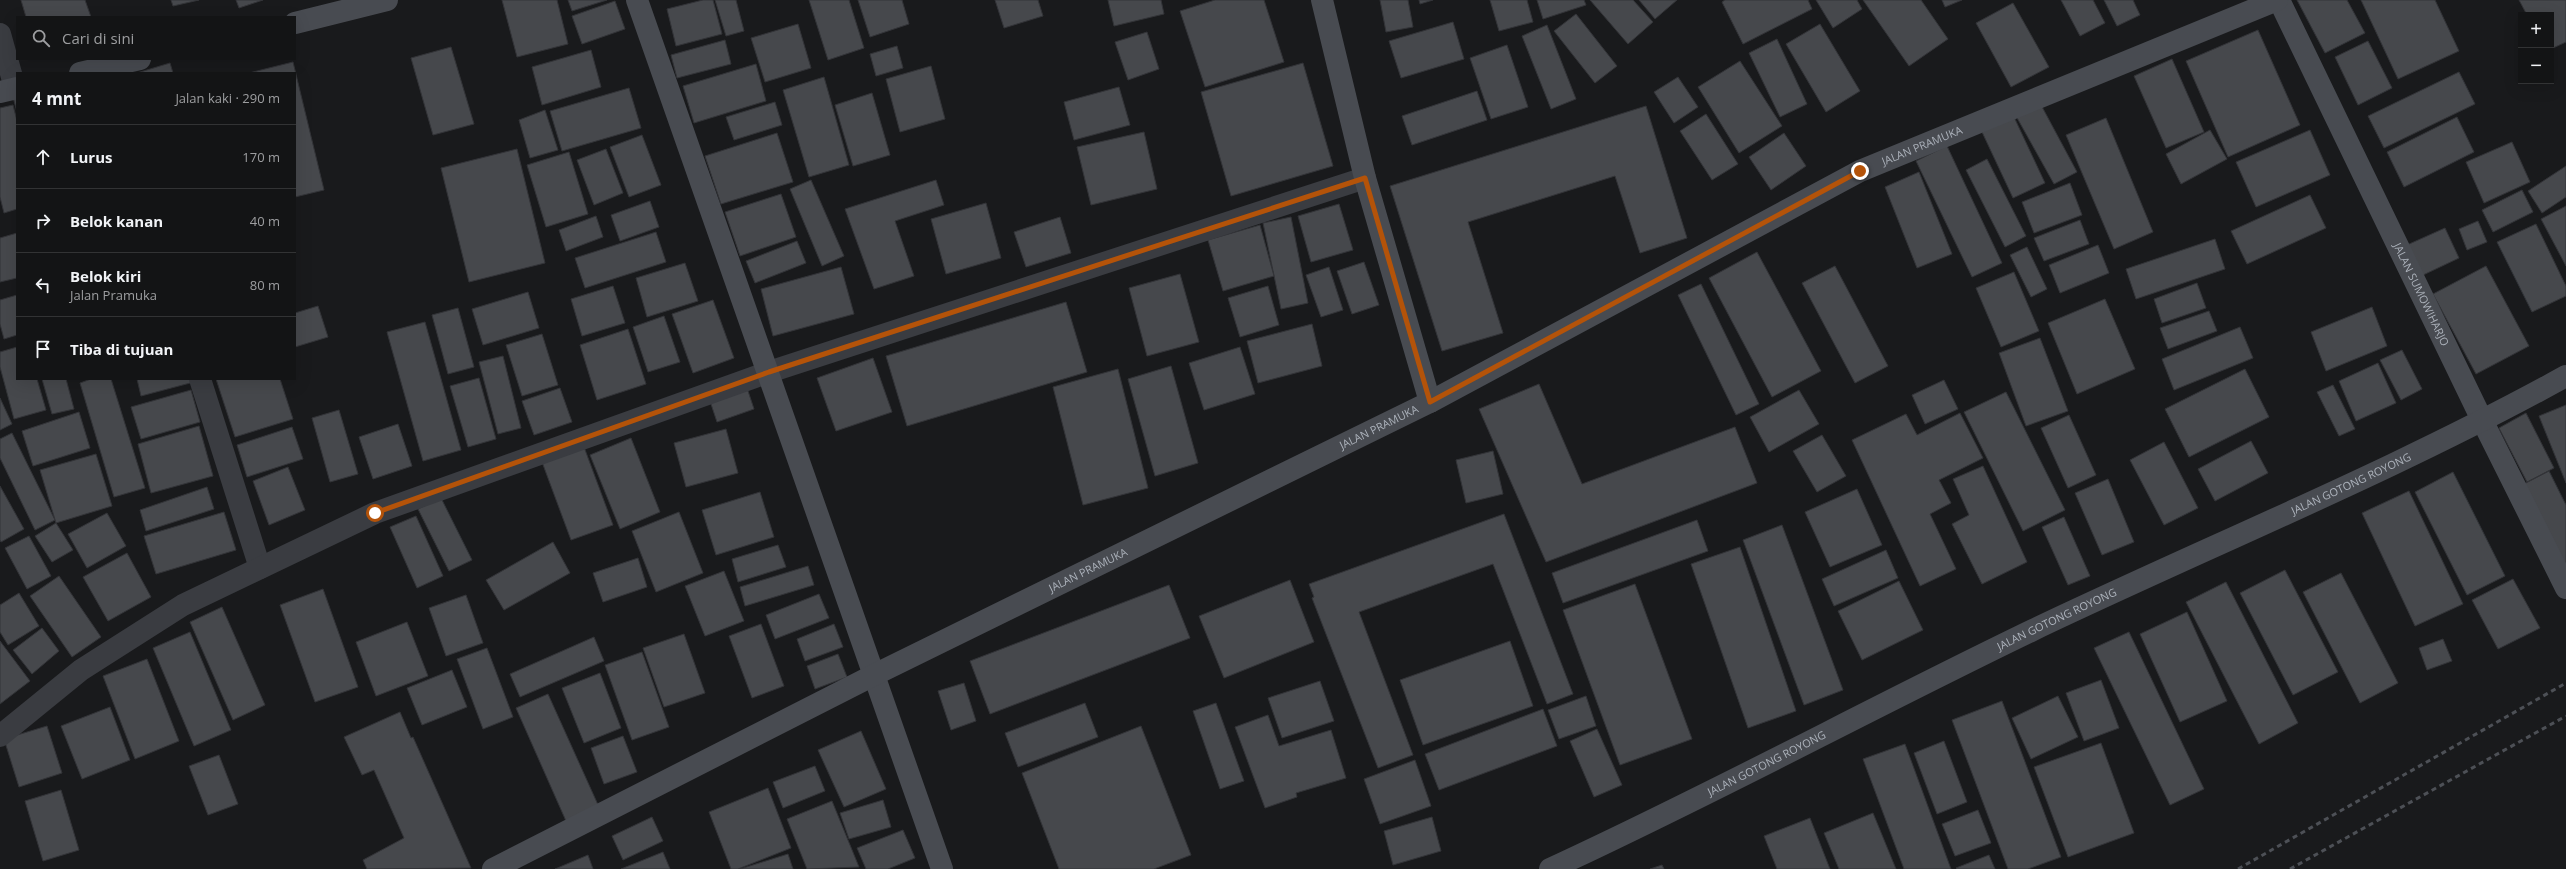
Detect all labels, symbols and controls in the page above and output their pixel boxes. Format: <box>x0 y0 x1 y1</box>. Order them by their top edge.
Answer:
map controls <box>2518 12 2554 84</box>
button: + <box>2518 12 2554 48</box>
search box <box>16 16 296 60</box>
icon: search <box>30 27 52 49</box>
text: Cari di sini <box>62 28 134 48</box>
button: − <box>2518 48 2554 84</box>
text: 4 mnt <box>32 87 81 110</box>
text: Jalan kaki · 290 m <box>175 89 280 107</box>
street label: JALAN PRAMUKA <box>1878 122 1964 169</box>
icon: ahead <box>32 146 54 168</box>
text: Lurus <box>70 147 112 167</box>
text: 170 m <box>242 148 280 166</box>
route end <box>1851 162 1869 180</box>
icon: right <box>32 210 54 232</box>
text: Belok kanan <box>70 211 163 231</box>
text: 40 m <box>250 212 280 230</box>
street label: JALAN SUMOWIHARJO <box>2390 239 2453 348</box>
text: Belok kiri <box>70 266 141 286</box>
icon: left <box>32 274 54 296</box>
text: 80 m <box>250 276 280 294</box>
text: Jalan Pramuka <box>70 286 157 304</box>
icon: arrive <box>32 338 54 360</box>
text: Tiba di tujuan <box>70 339 173 359</box>
street label: JALAN PRAMUKA <box>1336 401 1421 453</box>
street label: JALAN GOTONG ROYONG <box>2288 449 2413 518</box>
route start <box>366 504 384 522</box>
street label: JALAN PRAMUKA <box>1045 544 1130 596</box>
street label: JALAN GOTONG ROYONG <box>1993 584 2119 654</box>
street label: JALAN GOTONG ROYONG <box>1704 727 1828 799</box>

